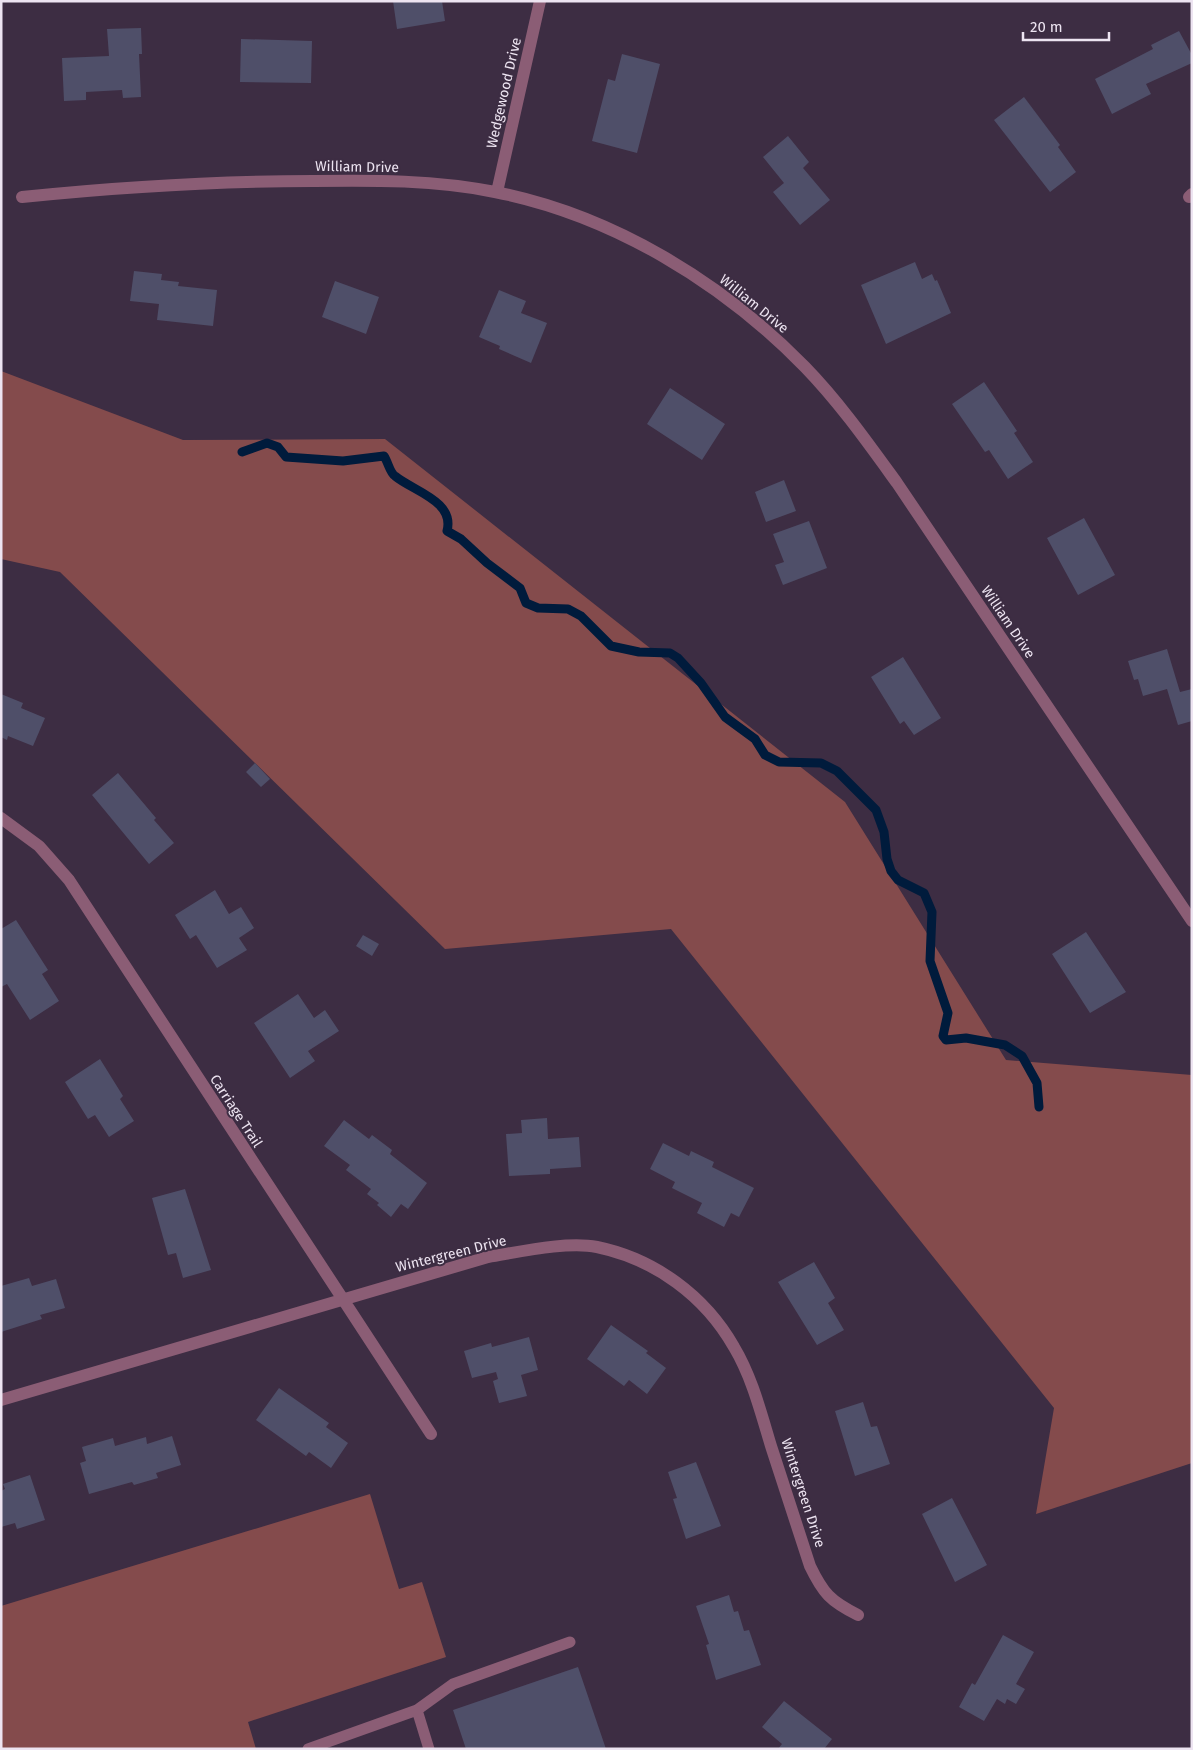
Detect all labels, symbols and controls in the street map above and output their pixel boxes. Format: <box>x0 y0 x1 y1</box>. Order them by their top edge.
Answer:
scale bar <box>1023 10 1109 42</box>
text: 20 m <box>1030 18 1063 36</box>
street label: Wedgewood Drive <box>483 36 525 150</box>
street label: William Drive <box>315 158 399 176</box>
street label: William Drive <box>716 271 792 337</box>
street label: William Drive <box>978 582 1038 662</box>
street label: Carriage Trail <box>206 1071 266 1151</box>
street label: Wintergreen Drive <box>394 1232 508 1276</box>
street label: Wintergreen Drive <box>777 1436 829 1550</box>

